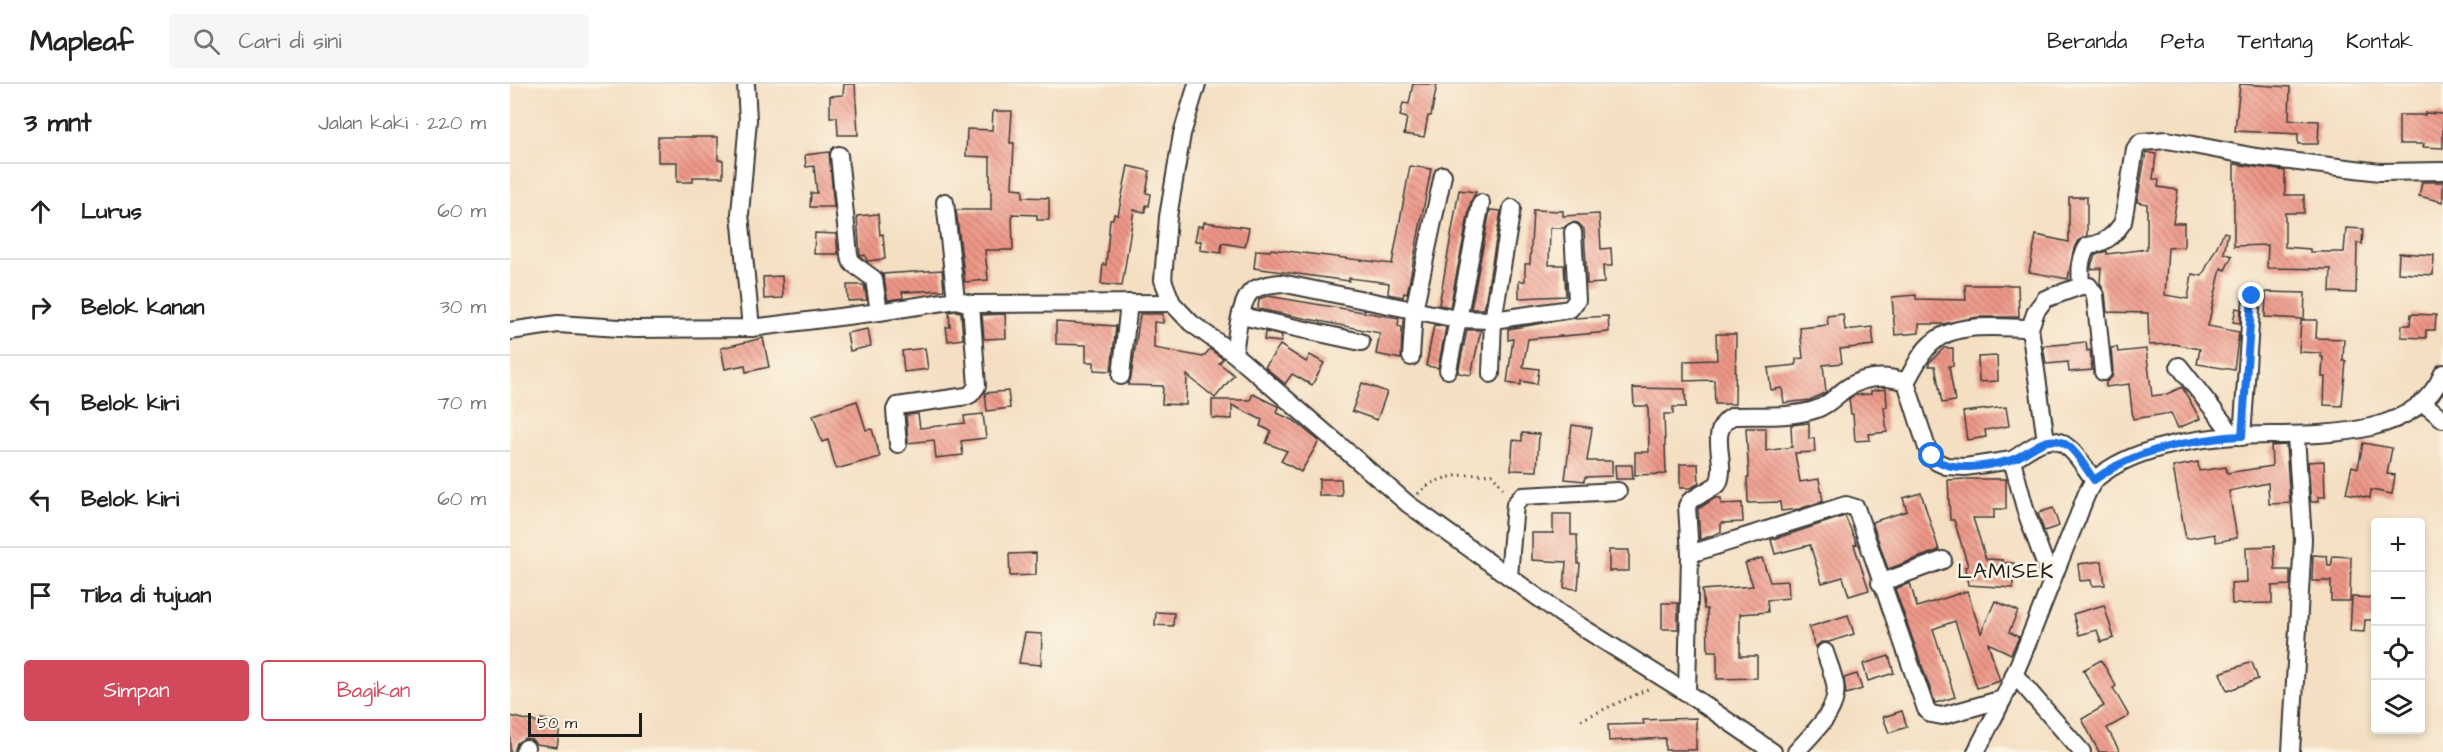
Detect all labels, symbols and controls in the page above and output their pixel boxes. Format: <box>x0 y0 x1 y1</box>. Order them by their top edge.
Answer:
search box <box>169 14 589 68</box>
text: Mapleaf <box>30 22 133 61</box>
icon: search <box>190 25 223 58</box>
text: Cari di sini <box>238 26 342 57</box>
text: Beranda <box>2047 27 2128 56</box>
text: Peta <box>2161 27 2204 56</box>
text: Tentang <box>2237 27 2313 56</box>
text: Kontak <box>2346 27 2413 56</box>
text: 3 mnt <box>24 105 91 141</box>
text: Jalan kaki · 220 m <box>318 109 486 137</box>
icon: ahead <box>24 195 57 228</box>
text: Lurus <box>81 196 142 227</box>
text: 60 m <box>437 197 486 225</box>
route end <box>2238 282 2264 308</box>
icon: right <box>24 291 57 324</box>
text: Belok kanan <box>81 292 205 323</box>
text: 30 m <box>440 293 486 321</box>
icon: left <box>24 387 57 420</box>
text: Belok kiri <box>81 388 179 419</box>
text: 70 m <box>438 389 486 417</box>
route start <box>1918 442 1944 468</box>
icon: left <box>24 483 57 516</box>
text: Belok kiri <box>81 484 179 515</box>
text: 60 m <box>437 485 486 513</box>
map controls <box>2371 518 2425 734</box>
button: + <box>2371 518 2425 572</box>
district label: LAMISEK <box>1957 557 2055 586</box>
button: − <box>2371 572 2425 626</box>
icon: arrive <box>24 579 57 612</box>
text: Tiba di tujuan <box>81 580 211 611</box>
button: locate <box>2371 626 2425 680</box>
button: Simpan <box>24 660 249 721</box>
button: Bagikan <box>261 660 486 721</box>
button: layers <box>2371 680 2425 734</box>
scale bar <box>528 710 642 738</box>
text: 50 m <box>537 712 577 734</box>

